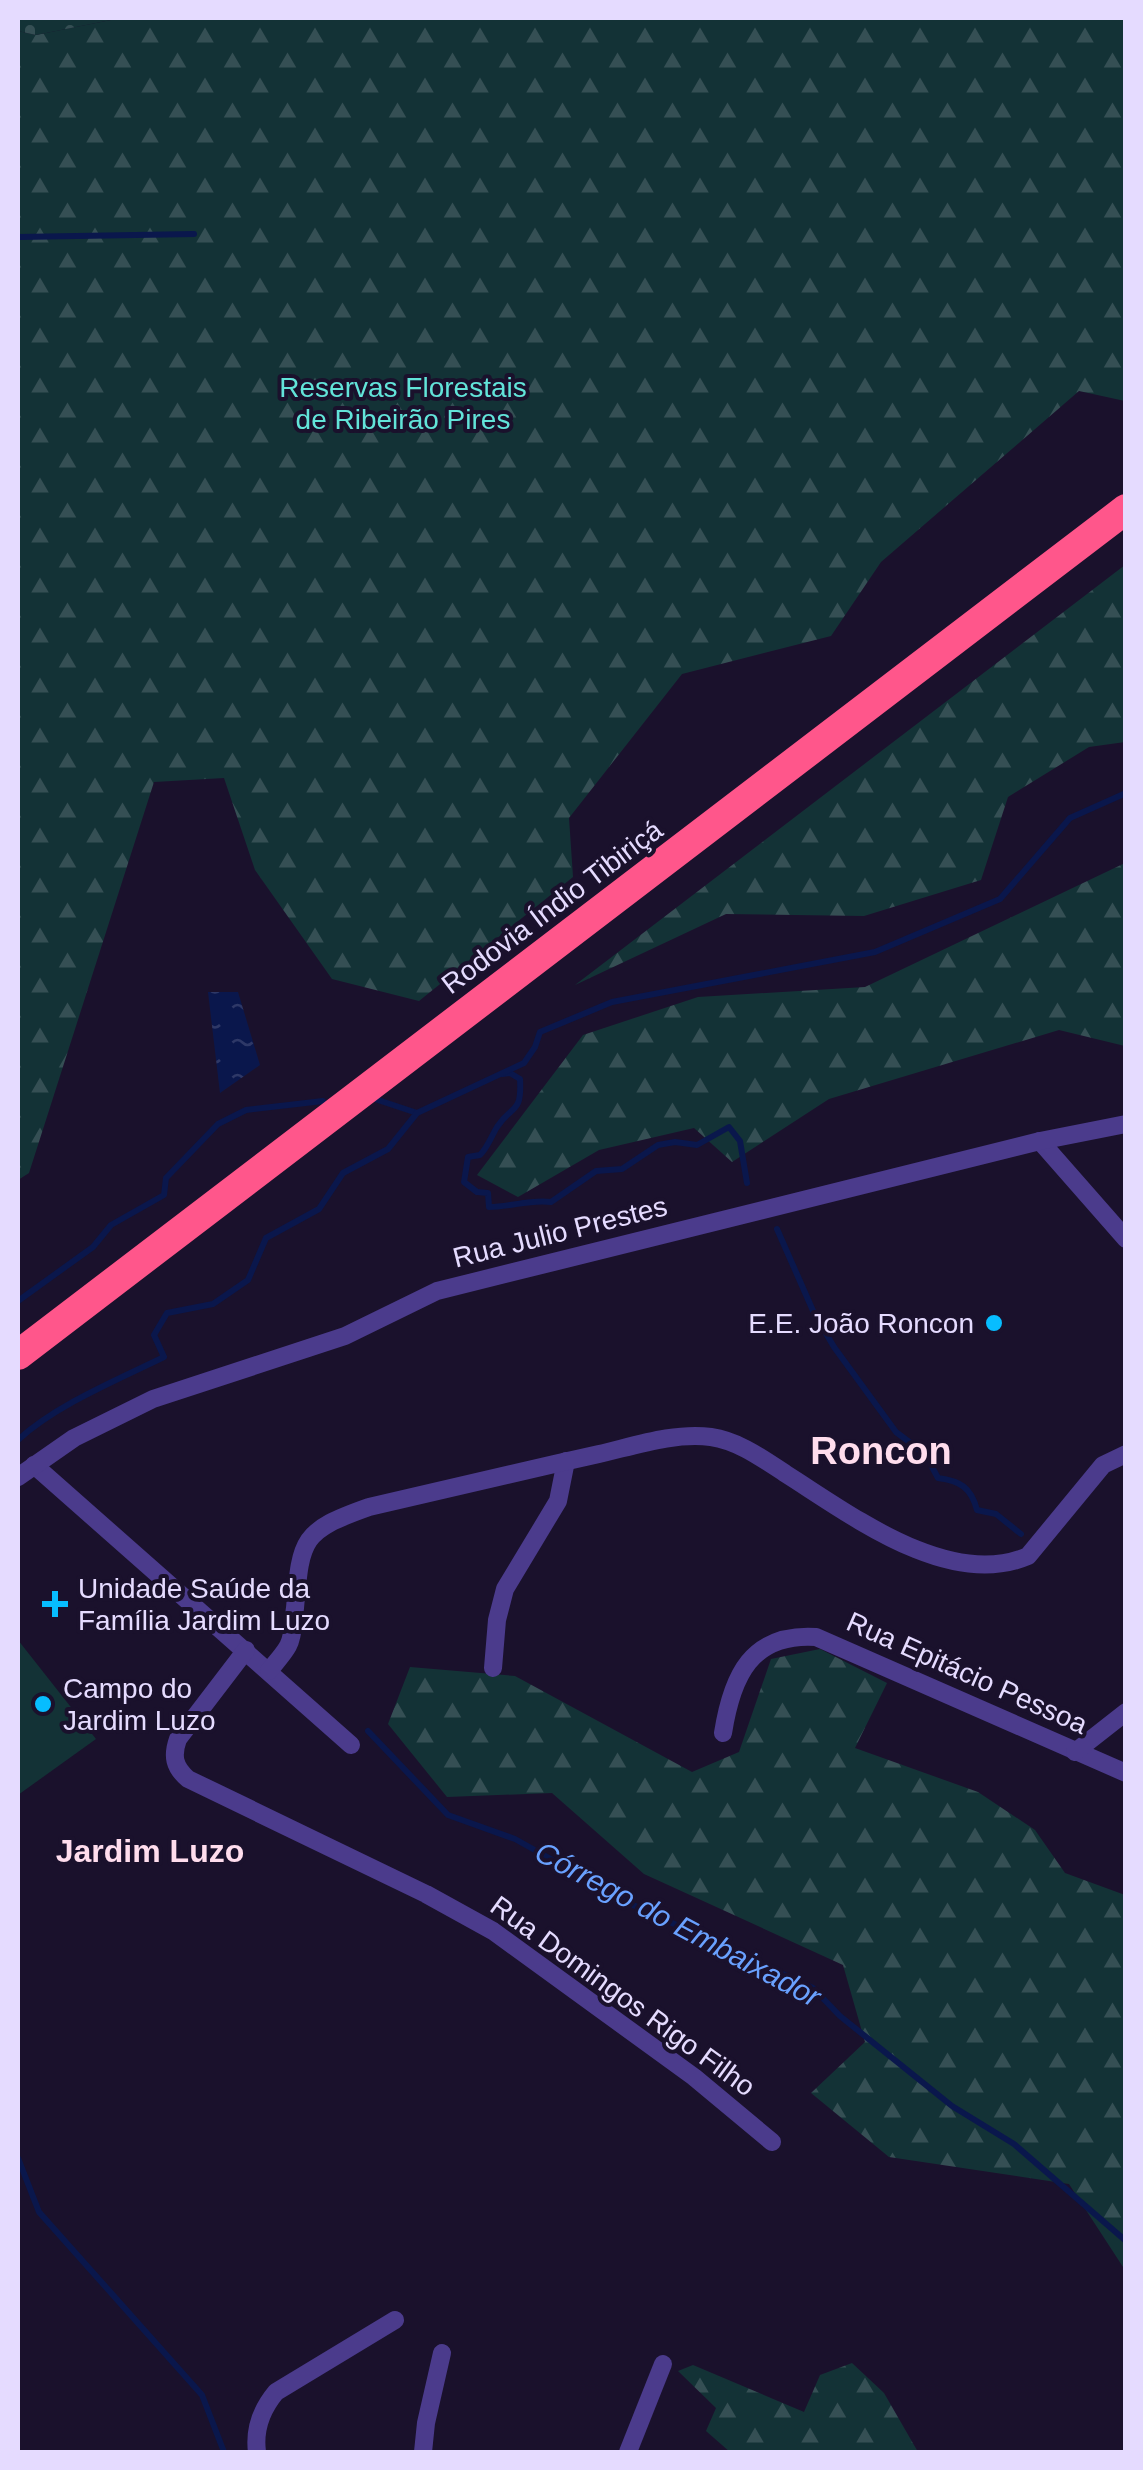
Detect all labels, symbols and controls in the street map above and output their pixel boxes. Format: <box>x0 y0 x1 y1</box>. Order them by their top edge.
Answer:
park label: Reservas Florestais de Ribeirão Pires <box>279 372 527 435</box>
street label: Rodovia Índio Tibiriçá <box>436 814 669 1000</box>
street label: Rua Julio Prestes <box>450 1190 670 1274</box>
place label: E.E. João Roncon <box>748 1308 974 1339</box>
marker: E.E. João Roncon <box>983 1312 1005 1334</box>
district label: Roncon <box>810 1430 952 1472</box>
place label: Unidade Saúde da Família Jardim Luzo <box>78 1573 330 1636</box>
marker: Unidade Saúde da Família Jardim Luzo <box>42 1591 68 1617</box>
street label: Rua Epitácio Pessoa <box>842 1606 1092 1740</box>
place label: Campo do Jardim Luzo <box>63 1673 216 1736</box>
marker: Campo do Jardim Luzo <box>32 1693 54 1715</box>
district label: Jardim Luzo <box>56 1833 244 1869</box>
water label: Córrego do Embaixador <box>530 1835 827 2014</box>
street label: Rua Domingos Rigo Filho <box>485 1890 761 2102</box>

